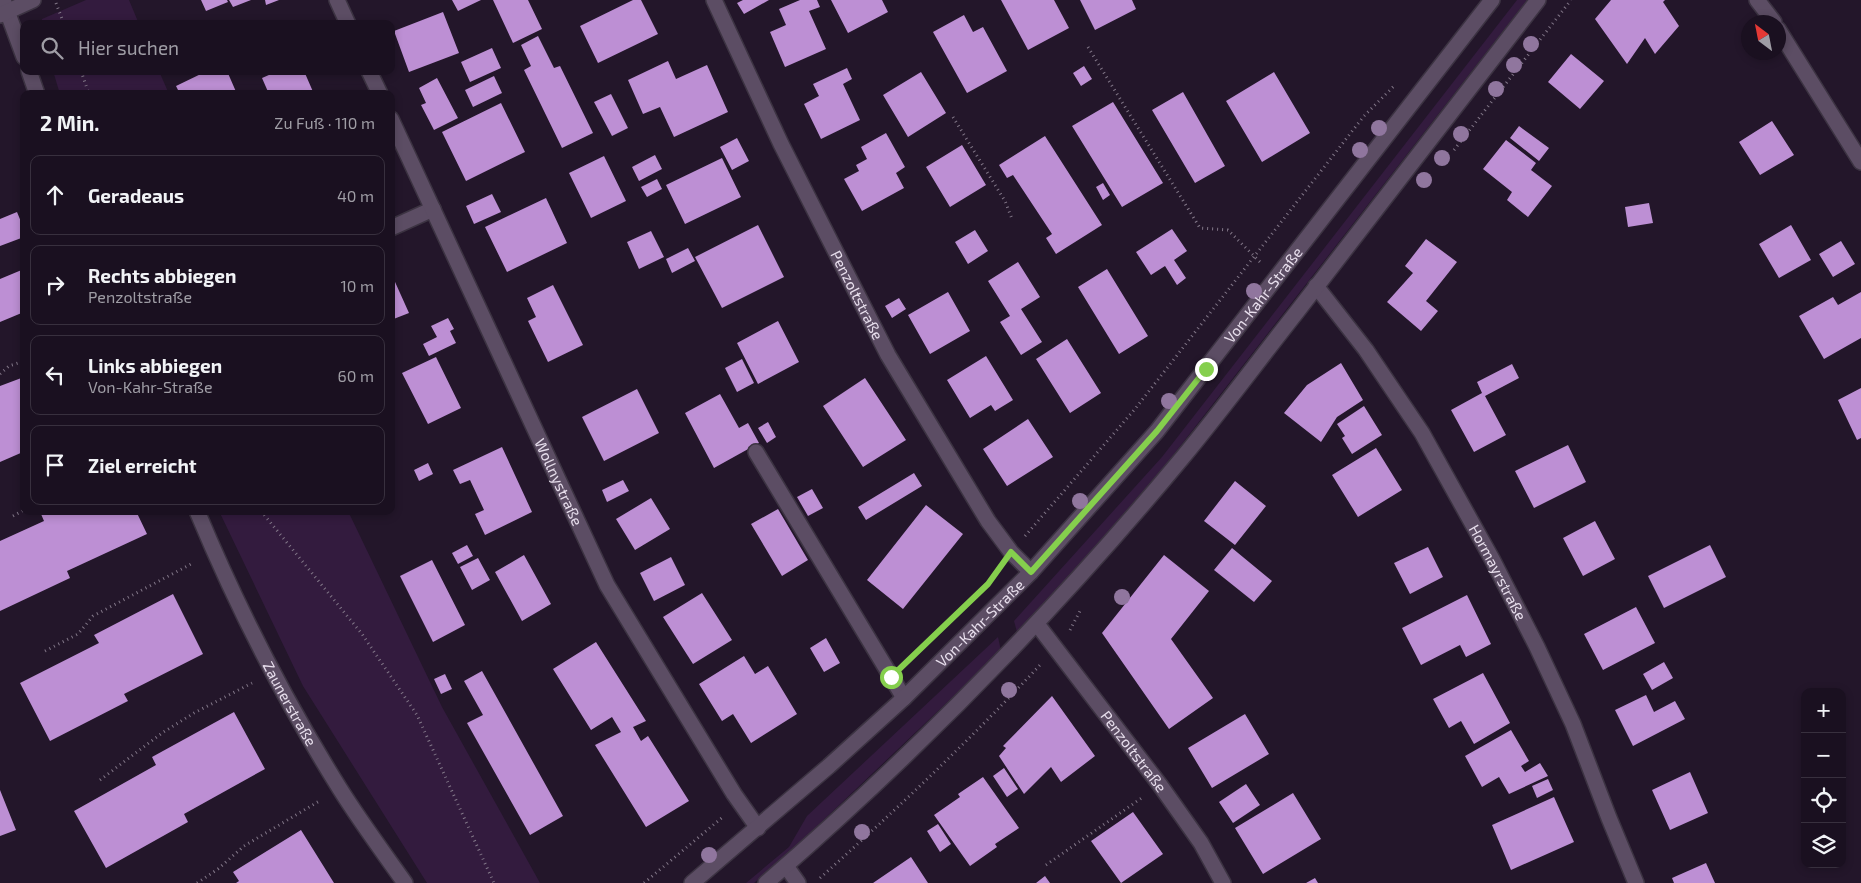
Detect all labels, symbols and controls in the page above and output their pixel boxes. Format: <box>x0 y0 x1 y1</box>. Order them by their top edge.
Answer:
north arrow <box>1741 15 1786 60</box>
search box <box>20 20 395 75</box>
icon: search <box>38 34 66 62</box>
text: Hier suchen <box>78 36 179 59</box>
text: 2 Min. <box>40 110 100 135</box>
text: Zu Fuß · 110 m <box>274 113 375 132</box>
icon: ahead <box>41 181 69 209</box>
text: Geradeaus <box>88 184 184 207</box>
text: 40 m <box>337 186 374 205</box>
street label: Von-Kahr-Straße <box>1220 243 1306 346</box>
street label: Penzoltstraße <box>827 247 888 342</box>
text: Rechts abbiegen <box>88 264 236 287</box>
icon: right <box>41 271 69 299</box>
text: 10 m <box>340 276 374 295</box>
text: Penzoltstraße <box>88 287 192 306</box>
text: Links abbiegen <box>88 354 222 377</box>
route end <box>1195 358 1218 381</box>
icon: left <box>41 361 69 389</box>
text: 60 m <box>338 366 374 385</box>
text: Von-Kahr-Straße <box>88 377 212 396</box>
street label: Wollnystraße <box>531 436 587 528</box>
icon: arrive <box>41 451 69 479</box>
text: Ziel erreicht <box>88 454 197 477</box>
street label: Hormayrstraße <box>1466 521 1531 623</box>
street label: Von-Kahr-Straße <box>932 575 1027 670</box>
street label: Zaunerstraße <box>260 658 321 749</box>
route start <box>880 666 903 689</box>
map controls <box>1801 688 1846 868</box>
button: + <box>1801 688 1846 733</box>
street label: Penzoltstraße <box>1097 707 1171 795</box>
button: − <box>1801 733 1846 778</box>
button: locate <box>1801 778 1846 823</box>
button: layers <box>1801 823 1846 868</box>

